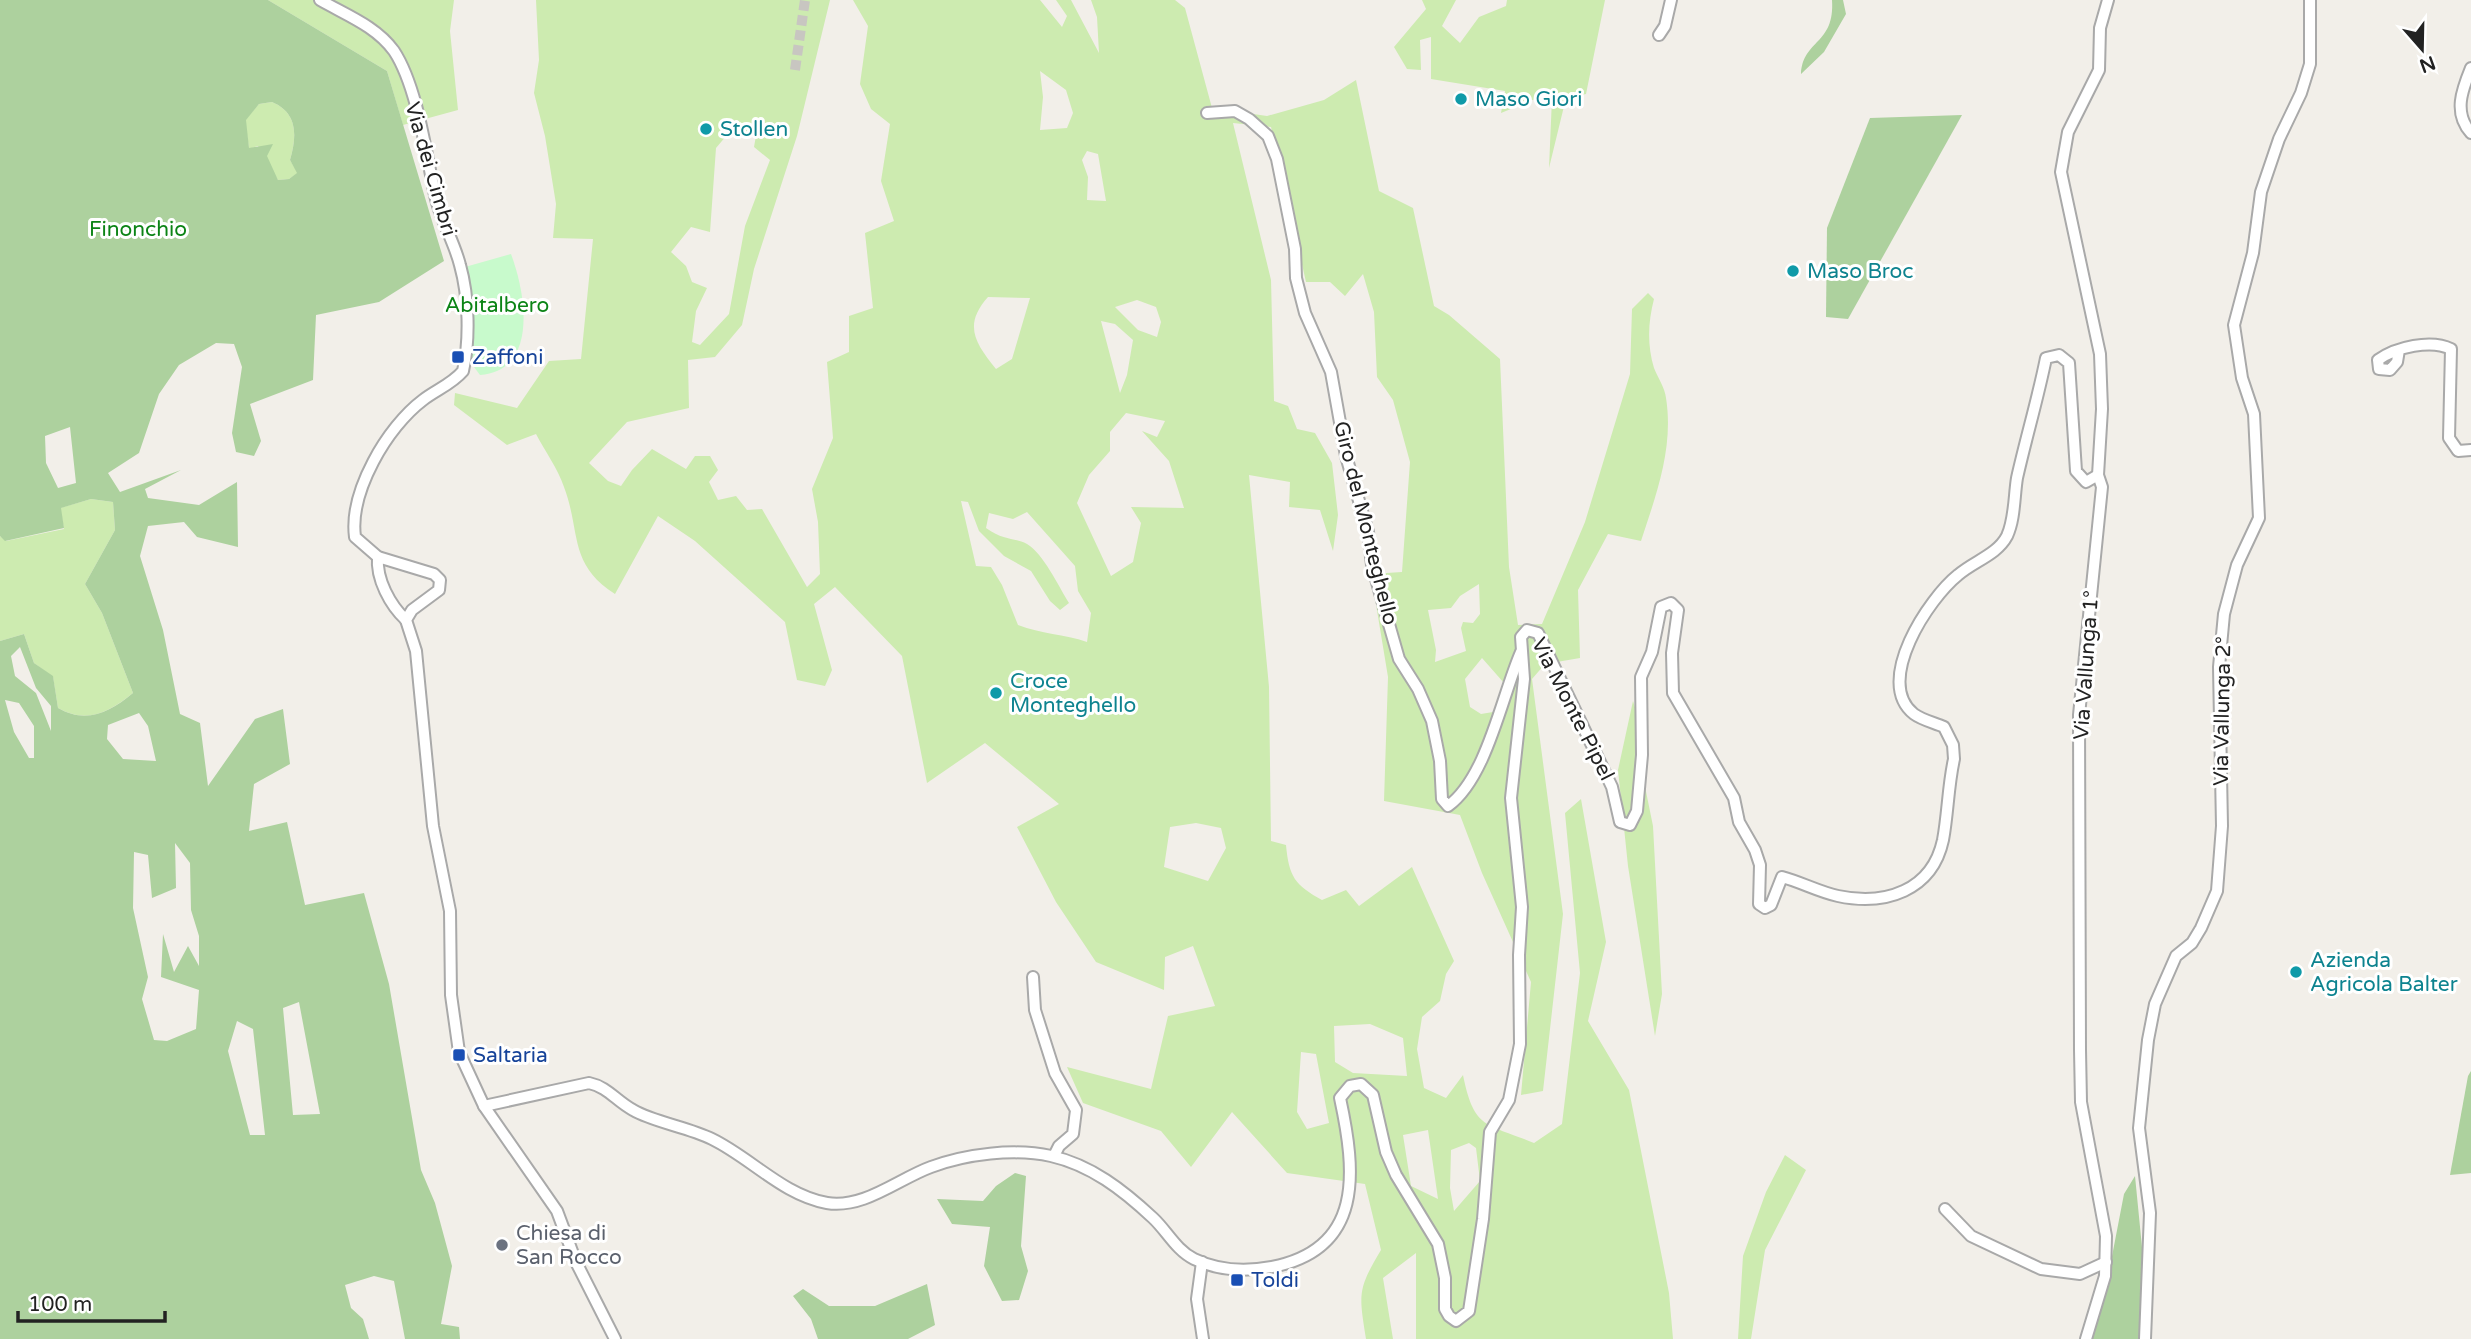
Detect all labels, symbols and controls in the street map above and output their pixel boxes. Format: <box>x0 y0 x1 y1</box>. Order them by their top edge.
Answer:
north arrow <box>2387 14 2457 84</box>
text: N <box>2417 51 2438 77</box>
place label: Maso Giori <box>1475 87 1583 112</box>
marker: Maso Giori <box>1453 91 1469 107</box>
street label: Via dei Cimbri <box>399 99 462 239</box>
place label: Stollen <box>720 117 788 142</box>
marker: Stollen <box>698 121 714 137</box>
park label: Finonchio <box>89 217 187 242</box>
place label: Maso Broc <box>1807 259 1914 284</box>
marker: Maso Broc <box>1785 263 1801 279</box>
park label: Abitalbero <box>445 293 549 318</box>
place label: Zaffoni <box>472 345 543 370</box>
marker: Zaffoni <box>450 349 466 365</box>
street label: Giro del Monteghello <box>1328 419 1403 628</box>
street label: Via Vallunga 1° <box>2069 589 2104 741</box>
street label: Via Monte Pipel <box>1526 634 1619 785</box>
street label: Via Vallunga 2° <box>2209 636 2236 786</box>
place label: Croce Monteghello <box>1010 669 1136 718</box>
marker: Croce Monteghello <box>988 685 1004 701</box>
place label: Azienda Agricola Balter <box>2310 948 2458 997</box>
marker: Azienda Agricola Balter <box>2288 964 2304 980</box>
place label: Saltaria <box>473 1043 548 1068</box>
marker: Saltaria <box>451 1047 467 1063</box>
place label: Chiesa di San Rocco <box>516 1221 622 1270</box>
marker: Chiesa di San Rocco <box>494 1237 510 1253</box>
place label: Toldi <box>1251 1268 1299 1293</box>
marker: Toldi <box>1229 1272 1245 1288</box>
scale bar <box>18 1280 164 1324</box>
text: 100 m <box>28 1292 92 1317</box>

